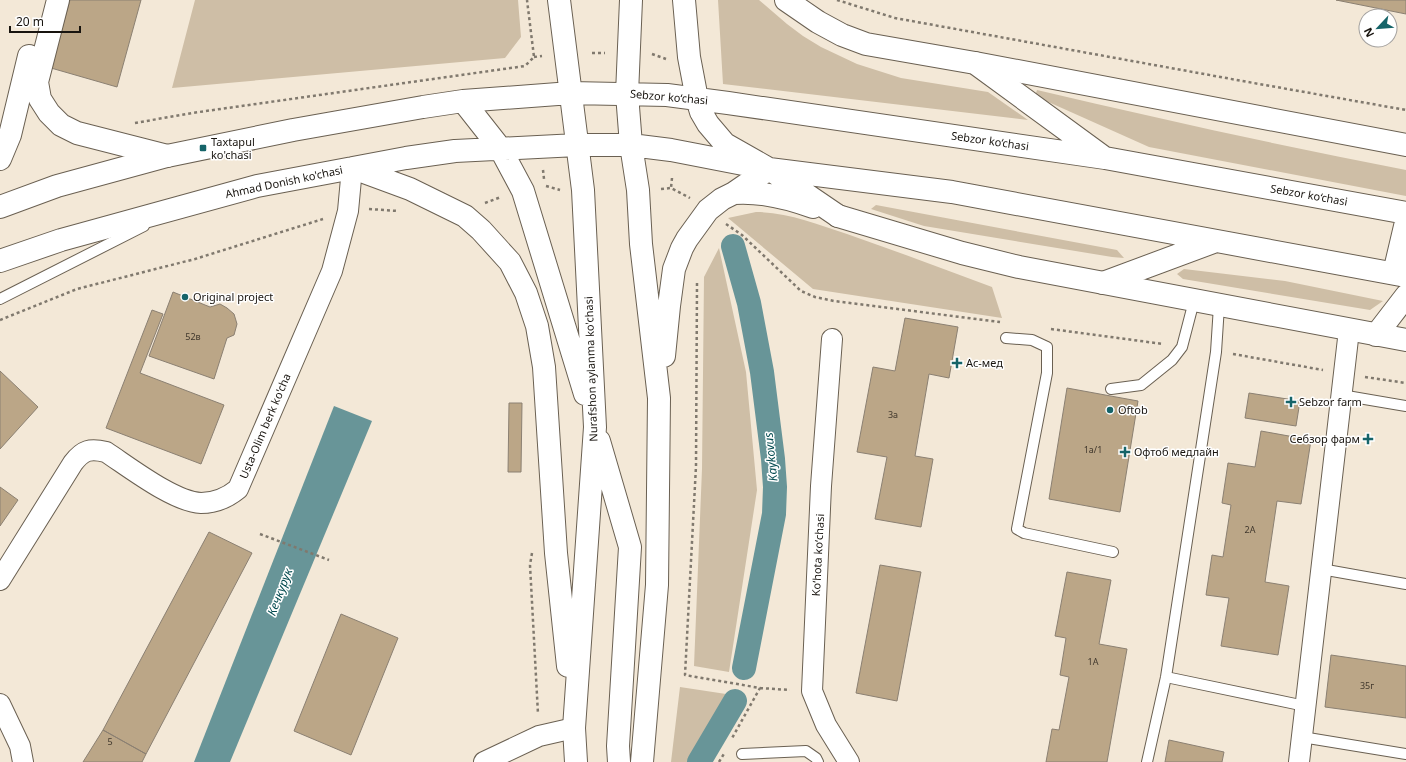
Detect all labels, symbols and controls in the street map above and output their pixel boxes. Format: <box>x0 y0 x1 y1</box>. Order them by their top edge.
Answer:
scale bar <box>10 8 80 34</box>
north arrow <box>1358 8 1398 48</box>
text: 20 m <box>16 13 44 30</box>
text: N <box>1360 25 1377 40</box>
street label: Sebzor ko‘chasi <box>629 86 709 107</box>
street label: Sebzor ko‘chasi <box>950 128 1030 153</box>
place label: Taxtapul ko'chasi <box>211 134 255 162</box>
marker: Taxtapul ko'chasi <box>198 143 208 153</box>
street label: Ahmad Donish ko'chasi <box>224 162 344 201</box>
street label: Sebzor ko‘chasi <box>1269 180 1349 209</box>
place label: Original project <box>193 289 273 304</box>
marker: Original project <box>180 292 190 302</box>
street label: Nurafshon aylanma ko'chasi <box>580 296 601 442</box>
house number: 52в <box>185 330 201 343</box>
place label: Ас-мед <box>966 355 1003 370</box>
marker: Ас-мед <box>951 357 963 369</box>
street label: Usta-Olim berk ko'cha <box>236 371 294 481</box>
place label: Sebzor farm <box>1299 394 1362 409</box>
marker: Sebzor farm <box>1286 397 1296 407</box>
place label: Oftob <box>1118 402 1148 417</box>
marker: Oftob <box>1105 405 1115 415</box>
house number: 3а <box>888 408 898 421</box>
place label: Себзор фарм <box>1290 431 1360 446</box>
water label: Kaykovus <box>759 432 782 482</box>
marker: Себзор фарм <box>1363 434 1373 444</box>
house number: 1а/1 <box>1084 443 1102 456</box>
place label: Офтоб медлайн <box>1134 444 1219 459</box>
marker: Офтоб медлайн <box>1119 446 1131 458</box>
street label: Koʻhota koʻchasi <box>808 513 827 597</box>
house number: 2А <box>1245 523 1256 536</box>
water label: Кечкурук <box>263 565 297 618</box>
house number: 1А <box>1088 655 1099 668</box>
house number: 35г <box>1360 679 1374 692</box>
house number: 5 <box>107 735 113 748</box>

